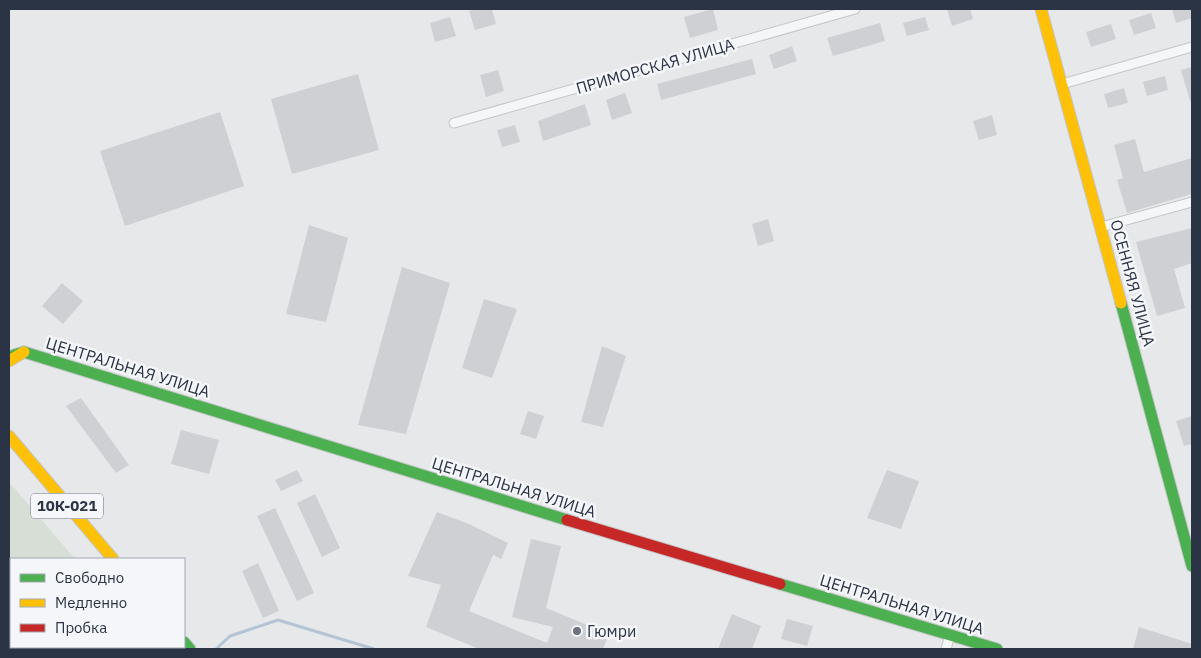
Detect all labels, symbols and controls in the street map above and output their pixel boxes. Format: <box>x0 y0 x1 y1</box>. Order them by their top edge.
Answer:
street label: ПРИМОРСКАЯ УЛИЦА <box>574 34 736 98</box>
street label: ОСЕННЯЯ УЛИЦА <box>1106 217 1160 349</box>
street label: ЦЕНТРАЛЬНАЯ УЛИЦА <box>44 333 212 401</box>
street label: ЦЕНТРАЛЬНАЯ УЛИЦА <box>430 453 598 521</box>
road number: 10К-021 <box>31 494 103 518</box>
legend <box>10 558 185 648</box>
text: Свободно <box>55 568 124 587</box>
street label: ЦЕНТРАЛЬНАЯ УЛИЦА <box>818 570 986 638</box>
text: Медленно <box>55 593 127 612</box>
text: Пробка <box>55 618 107 637</box>
place label: Гюмри <box>587 621 636 641</box>
marker: Гюмри <box>571 625 583 637</box>

